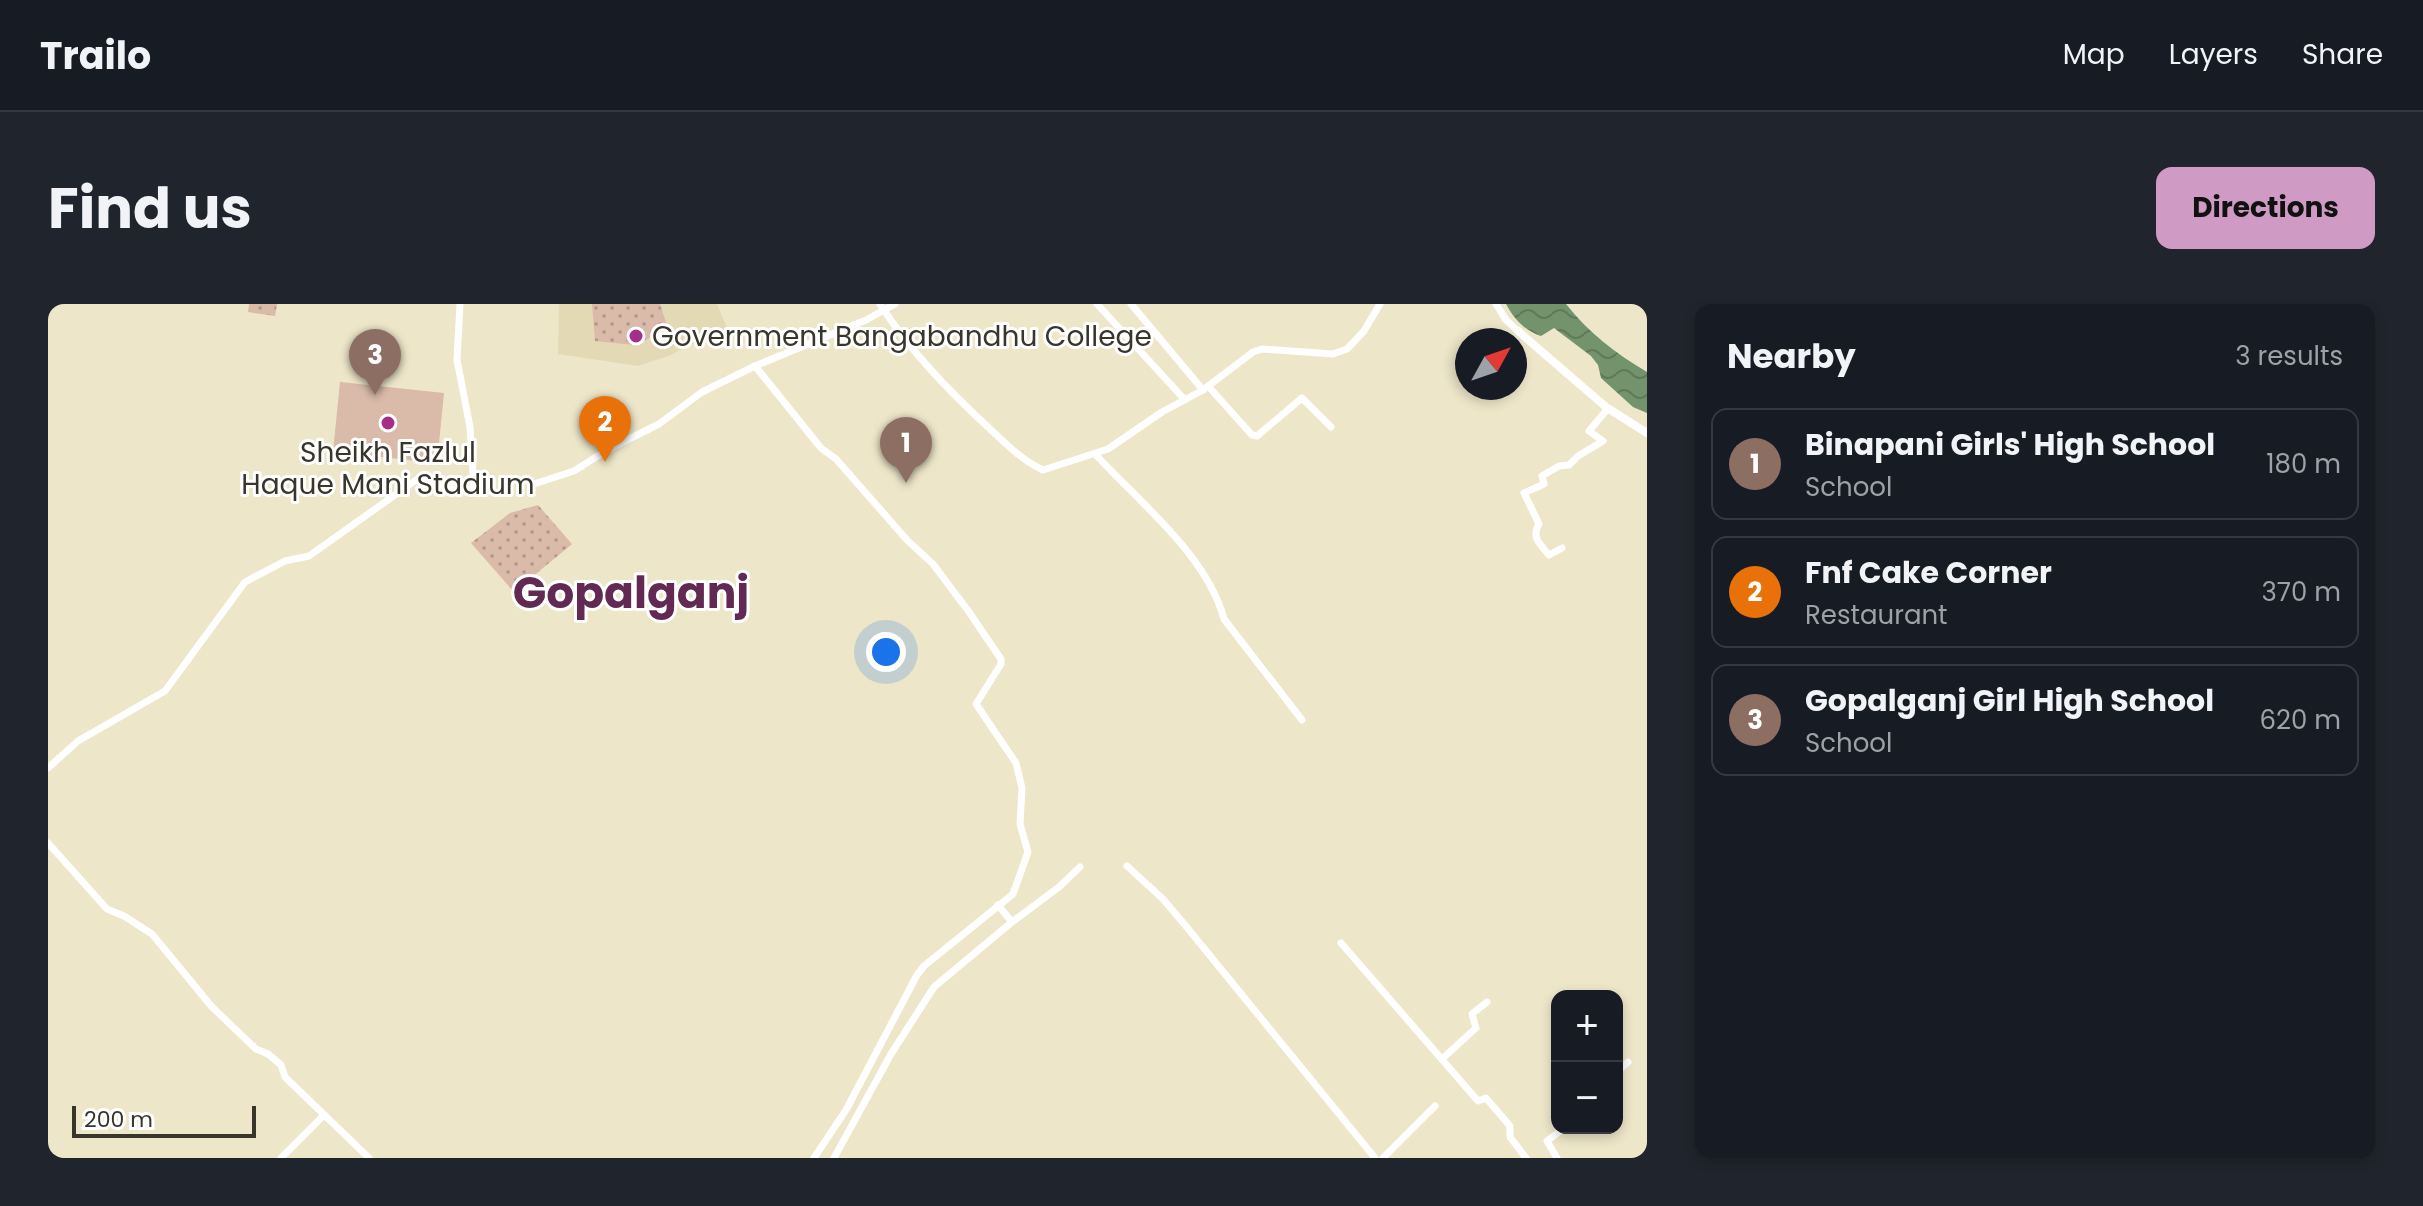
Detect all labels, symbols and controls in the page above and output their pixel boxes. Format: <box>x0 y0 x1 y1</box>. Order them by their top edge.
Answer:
text: Trailo <box>40 29 151 82</box>
text: Map <box>2063 35 2125 74</box>
text: Layers <box>2169 35 2258 74</box>
text: Share <box>2302 35 2383 74</box>
button: Directions <box>2156 167 2375 249</box>
text: Find us <box>48 169 252 248</box>
place label: Government Bangabandhu College <box>652 317 1152 356</box>
marker: Government Bangabandhu College <box>627 327 645 345</box>
north arrow <box>1455 328 1527 400</box>
pin: 3 <box>349 329 401 395</box>
text: Nearby <box>1727 332 1856 380</box>
text: 3 results <box>2235 338 2343 374</box>
pin: 2 <box>579 396 631 462</box>
marker: Sheikh Fazlul Haque Mani Stadium <box>379 414 397 432</box>
pin: 1 <box>880 417 932 483</box>
text: Binapani Girls' High School <box>1805 423 2215 466</box>
place label: Sheikh Fazlul Haque Mani Stadium <box>241 433 535 504</box>
text: 1 <box>1750 446 1760 482</box>
text: 180 m <box>2266 446 2341 482</box>
text: School <box>1805 469 1892 505</box>
text: Fnf Cake Corner <box>1805 551 2052 594</box>
district label: Gopalganj <box>513 562 749 623</box>
text: 2 <box>1748 574 1762 610</box>
text: 370 m <box>2261 574 2341 610</box>
text: Restaurant <box>1805 597 1948 633</box>
your location <box>866 632 906 672</box>
text: Gopalganj Girl High School <box>1805 679 2214 722</box>
text: 3 <box>1747 702 1763 738</box>
text: 620 m <box>2259 702 2341 738</box>
text: School <box>1805 725 1892 761</box>
map controls <box>1551 990 1623 1134</box>
button: + <box>1551 990 1623 1062</box>
button: − <box>1551 1062 1623 1134</box>
scale bar <box>72 1102 256 1138</box>
text: 200 m <box>84 1104 153 1135</box>

